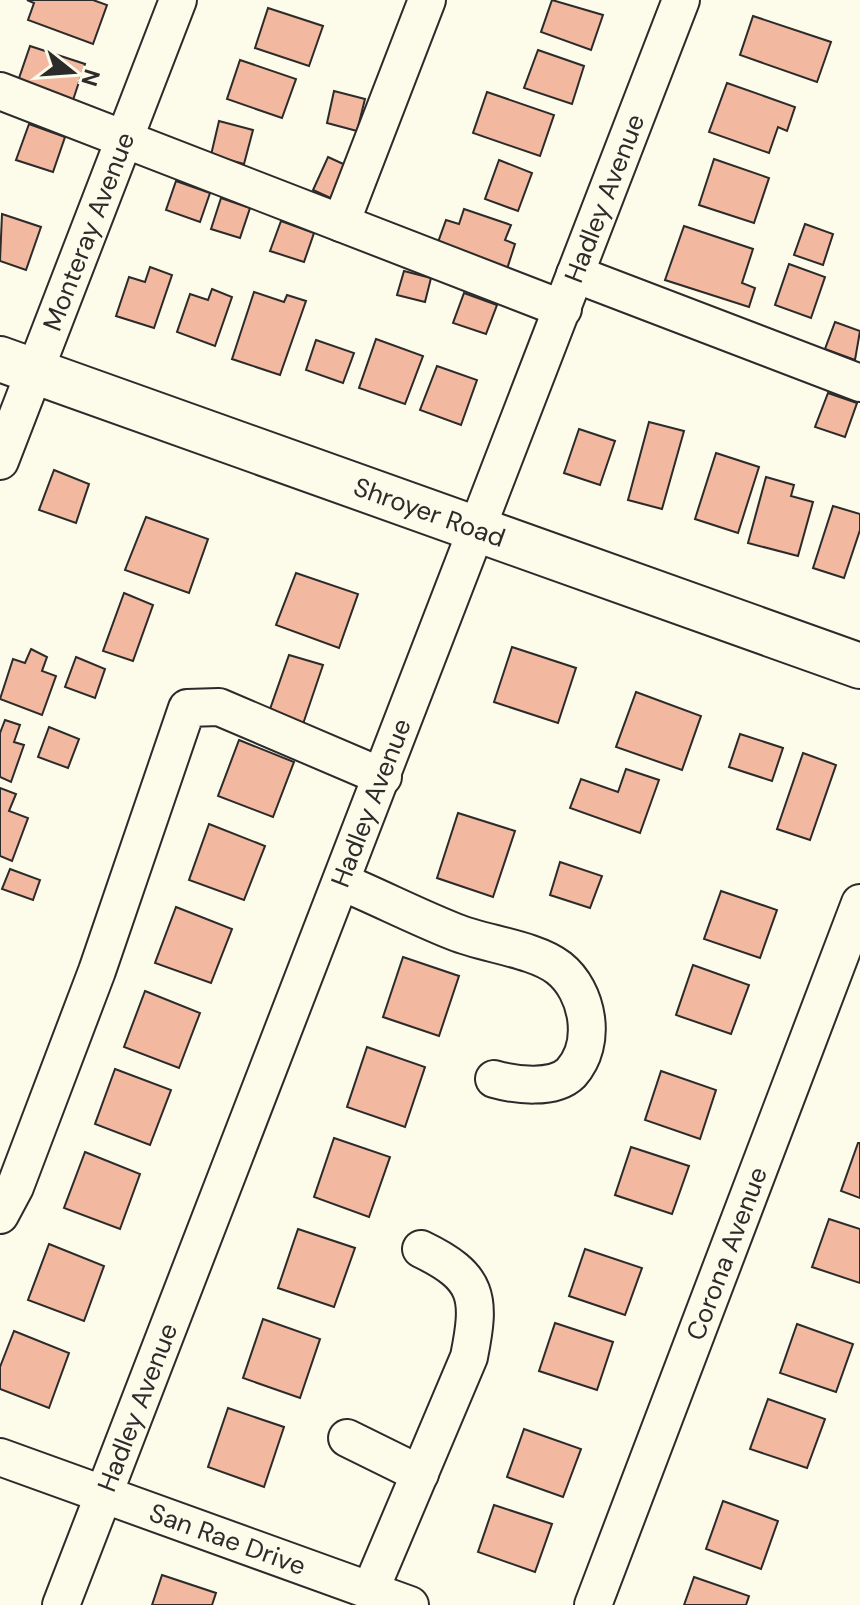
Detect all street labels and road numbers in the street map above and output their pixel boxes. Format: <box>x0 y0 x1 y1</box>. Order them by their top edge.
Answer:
street label: Hadley Avenue <box>556 109 652 287</box>
street label: Monteray Avenue <box>35 127 142 336</box>
street label: Shroyer Road <box>349 470 510 555</box>
street label: Hadley Avenue <box>323 714 419 892</box>
street label: Corona Avenue <box>678 1162 775 1345</box>
street label: Hadley Avenue <box>89 1318 185 1496</box>
street label: San Rae Drive <box>145 1495 310 1583</box>

